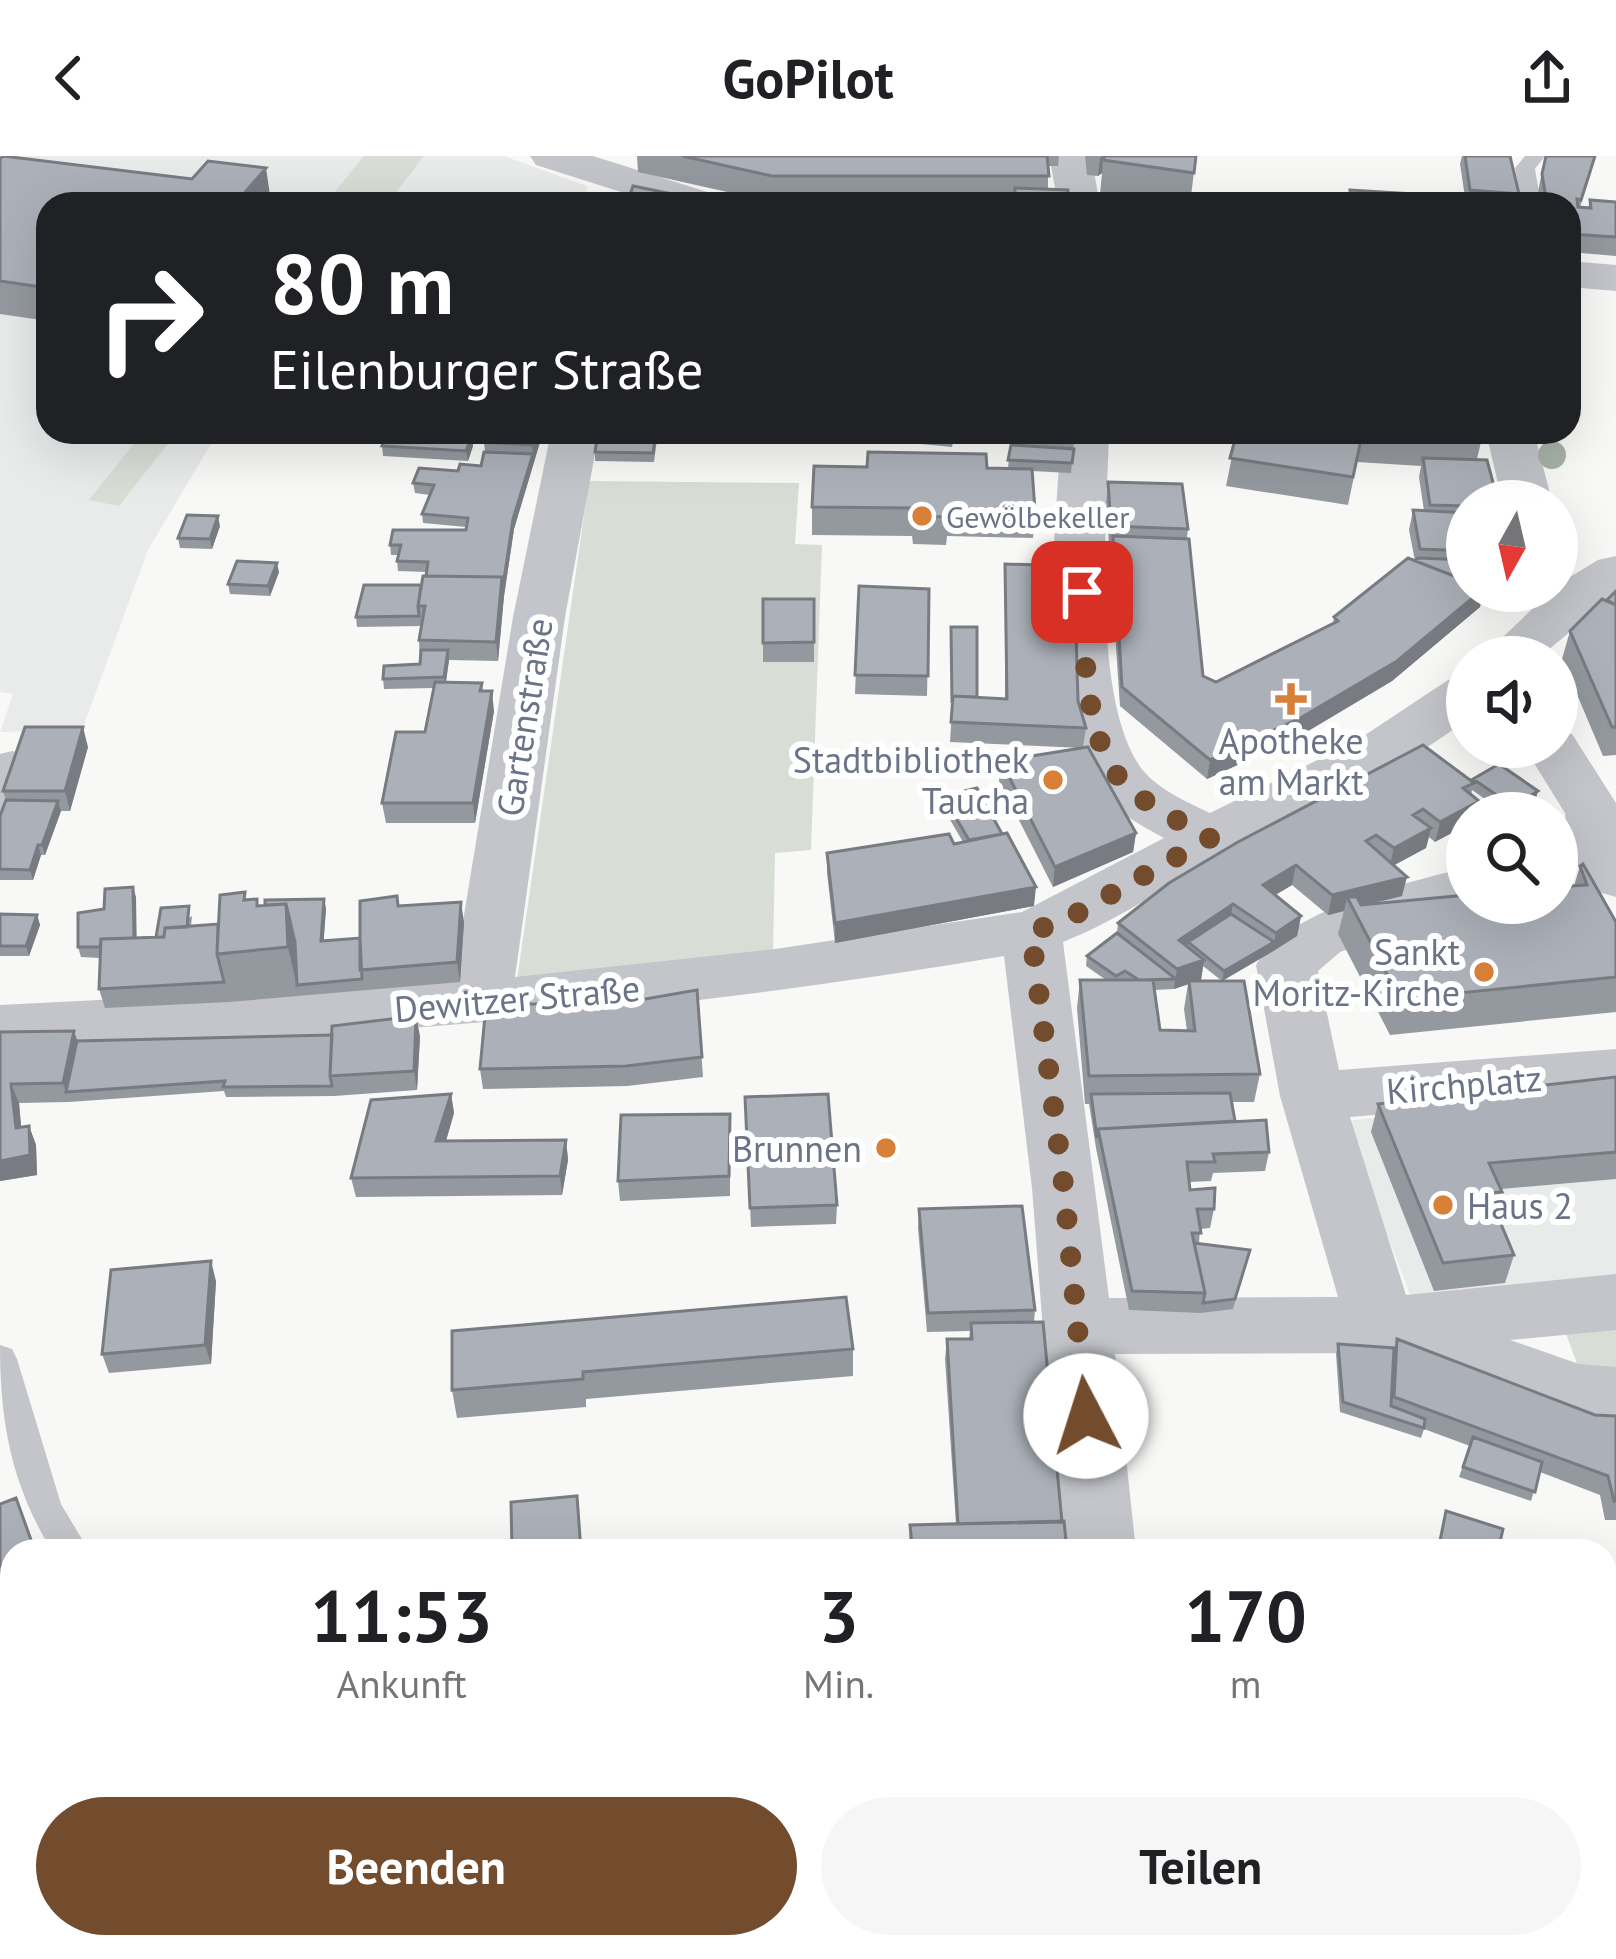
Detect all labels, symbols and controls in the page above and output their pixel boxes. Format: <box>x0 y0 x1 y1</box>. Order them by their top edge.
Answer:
text: GoPilot <box>722 43 894 113</box>
icon: back <box>36 45 102 111</box>
icon: share <box>1514 45 1580 111</box>
text: 80 m <box>270 228 454 337</box>
icon: right <box>72 240 228 396</box>
text: Eilenburger Straße <box>270 334 704 404</box>
north arrow <box>1446 480 1578 612</box>
map controls <box>1446 480 1578 924</box>
place label: Gewölbekeller <box>946 497 1129 536</box>
marker: Gewölbekeller <box>909 503 935 529</box>
pin <box>1031 541 1133 643</box>
icon: arrive <box>1049 559 1115 625</box>
street label: Gartenstraße <box>485 615 563 819</box>
button: sound <box>1446 636 1578 768</box>
marker: Apotheke am Markt <box>1278 686 1304 712</box>
place label: Apotheke am Markt <box>1218 717 1364 805</box>
place label: Stadtbibliothek Taucha <box>793 736 1029 824</box>
marker: Stadtbibliothek Taucha <box>1040 767 1066 793</box>
button: search <box>1446 792 1578 924</box>
place label: Sankt Moritz-Kirche <box>1252 928 1460 1016</box>
marker: Sankt Moritz-Kirche <box>1471 959 1497 985</box>
street label: Dewitzer Straße <box>392 964 642 1032</box>
street label: Kirchplatz <box>1384 1054 1544 1114</box>
place label: Brunnen <box>732 1125 862 1172</box>
marker: Brunnen <box>873 1135 899 1161</box>
place label: Haus 2 <box>1467 1182 1573 1229</box>
marker: Haus 2 <box>1430 1192 1456 1218</box>
position arrow <box>1023 1353 1149 1479</box>
text: 11:53 <box>310 1569 493 1662</box>
text: 3 <box>818 1569 859 1662</box>
text: 170 <box>1184 1569 1307 1662</box>
text: Ankunft <box>336 1658 467 1709</box>
text: Min. <box>803 1658 874 1709</box>
text: m <box>1230 1658 1261 1709</box>
button: Beenden <box>36 1797 797 1935</box>
button: Teilen <box>821 1797 1581 1935</box>

